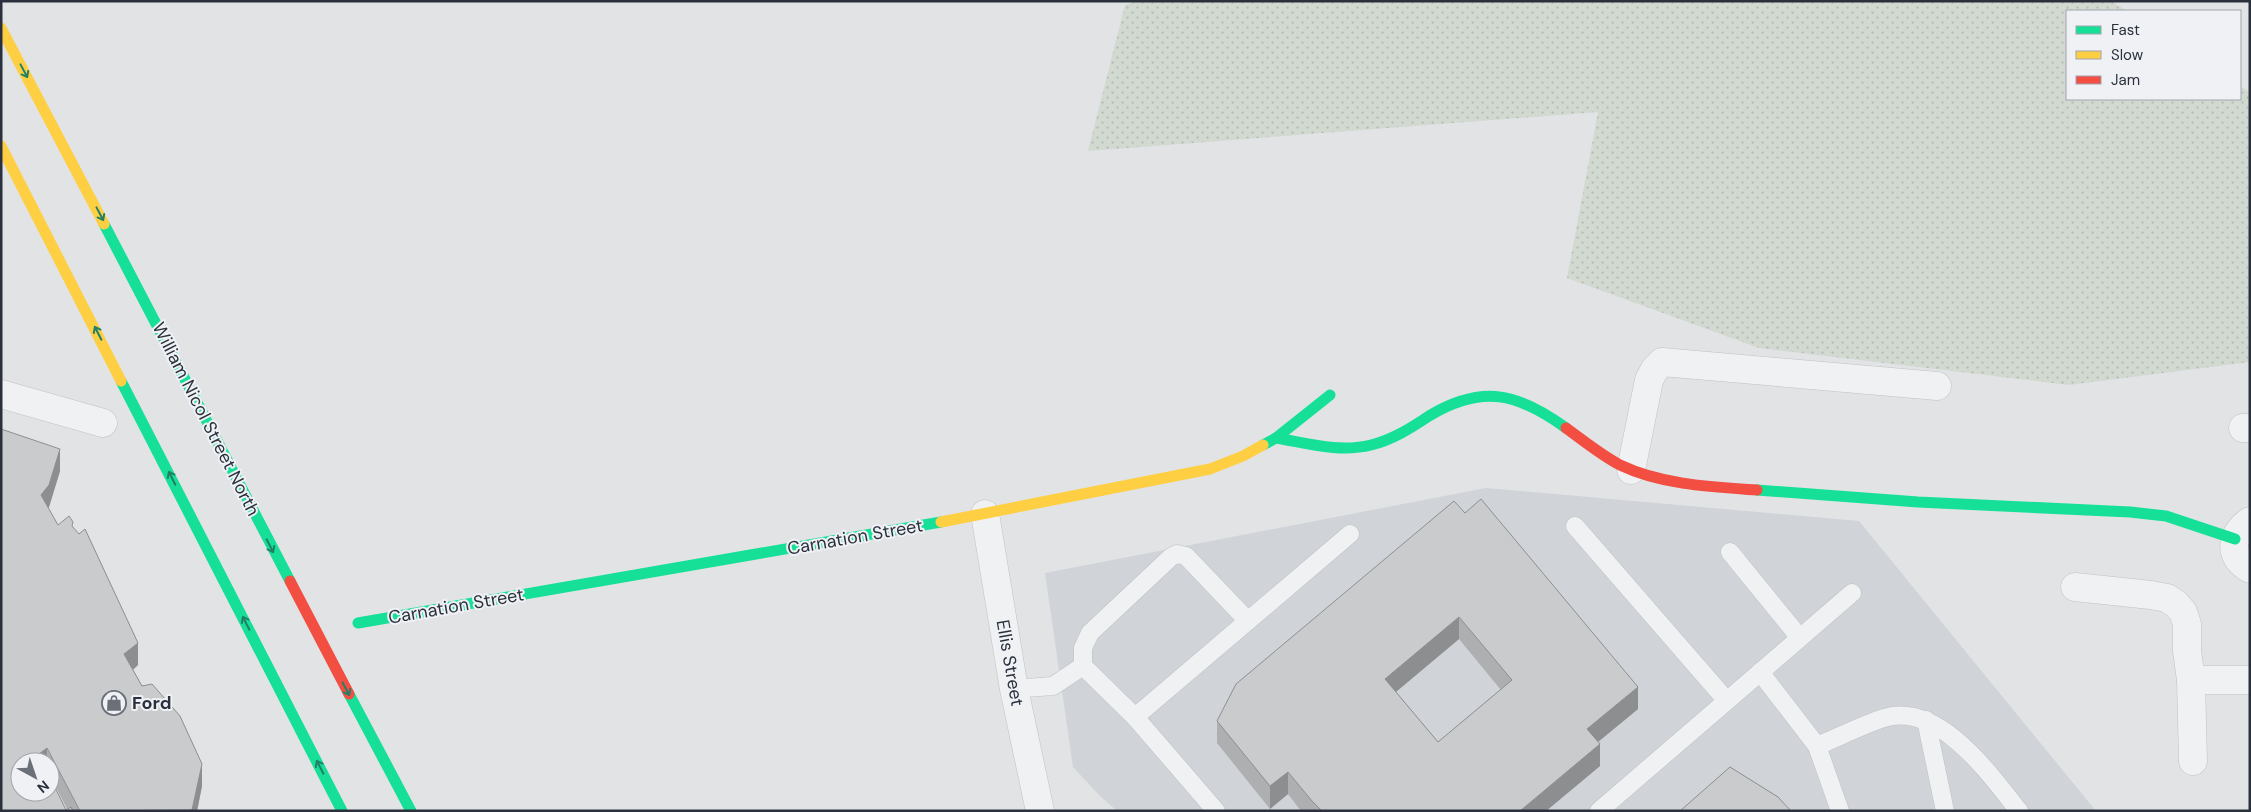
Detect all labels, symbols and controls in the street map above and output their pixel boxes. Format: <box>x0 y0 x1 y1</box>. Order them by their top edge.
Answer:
legend <box>2066 10 2241 100</box>
text: Fast <box>2111 20 2140 40</box>
text: Slow <box>2111 45 2144 65</box>
one-way arrow <box>19 63 29 78</box>
text: Jam <box>2111 70 2140 90</box>
one-way arrow <box>95 207 105 222</box>
street label: William Nicol Street North <box>147 318 265 520</box>
one-way arrow <box>93 326 102 341</box>
one-way arrow <box>167 471 176 486</box>
street label: Carnation Street <box>785 513 925 561</box>
one-way arrow <box>266 538 275 553</box>
street label: Carnation Street <box>386 582 526 630</box>
one-way arrow <box>241 615 251 630</box>
street label: Ellis Street <box>991 618 1029 708</box>
one-way arrow <box>341 682 351 697</box>
shop icon: Ford <box>101 690 127 716</box>
place label: Ford <box>132 691 172 715</box>
north arrow <box>10 752 60 802</box>
one-way arrow <box>315 760 325 775</box>
text: N <box>34 777 53 797</box>

